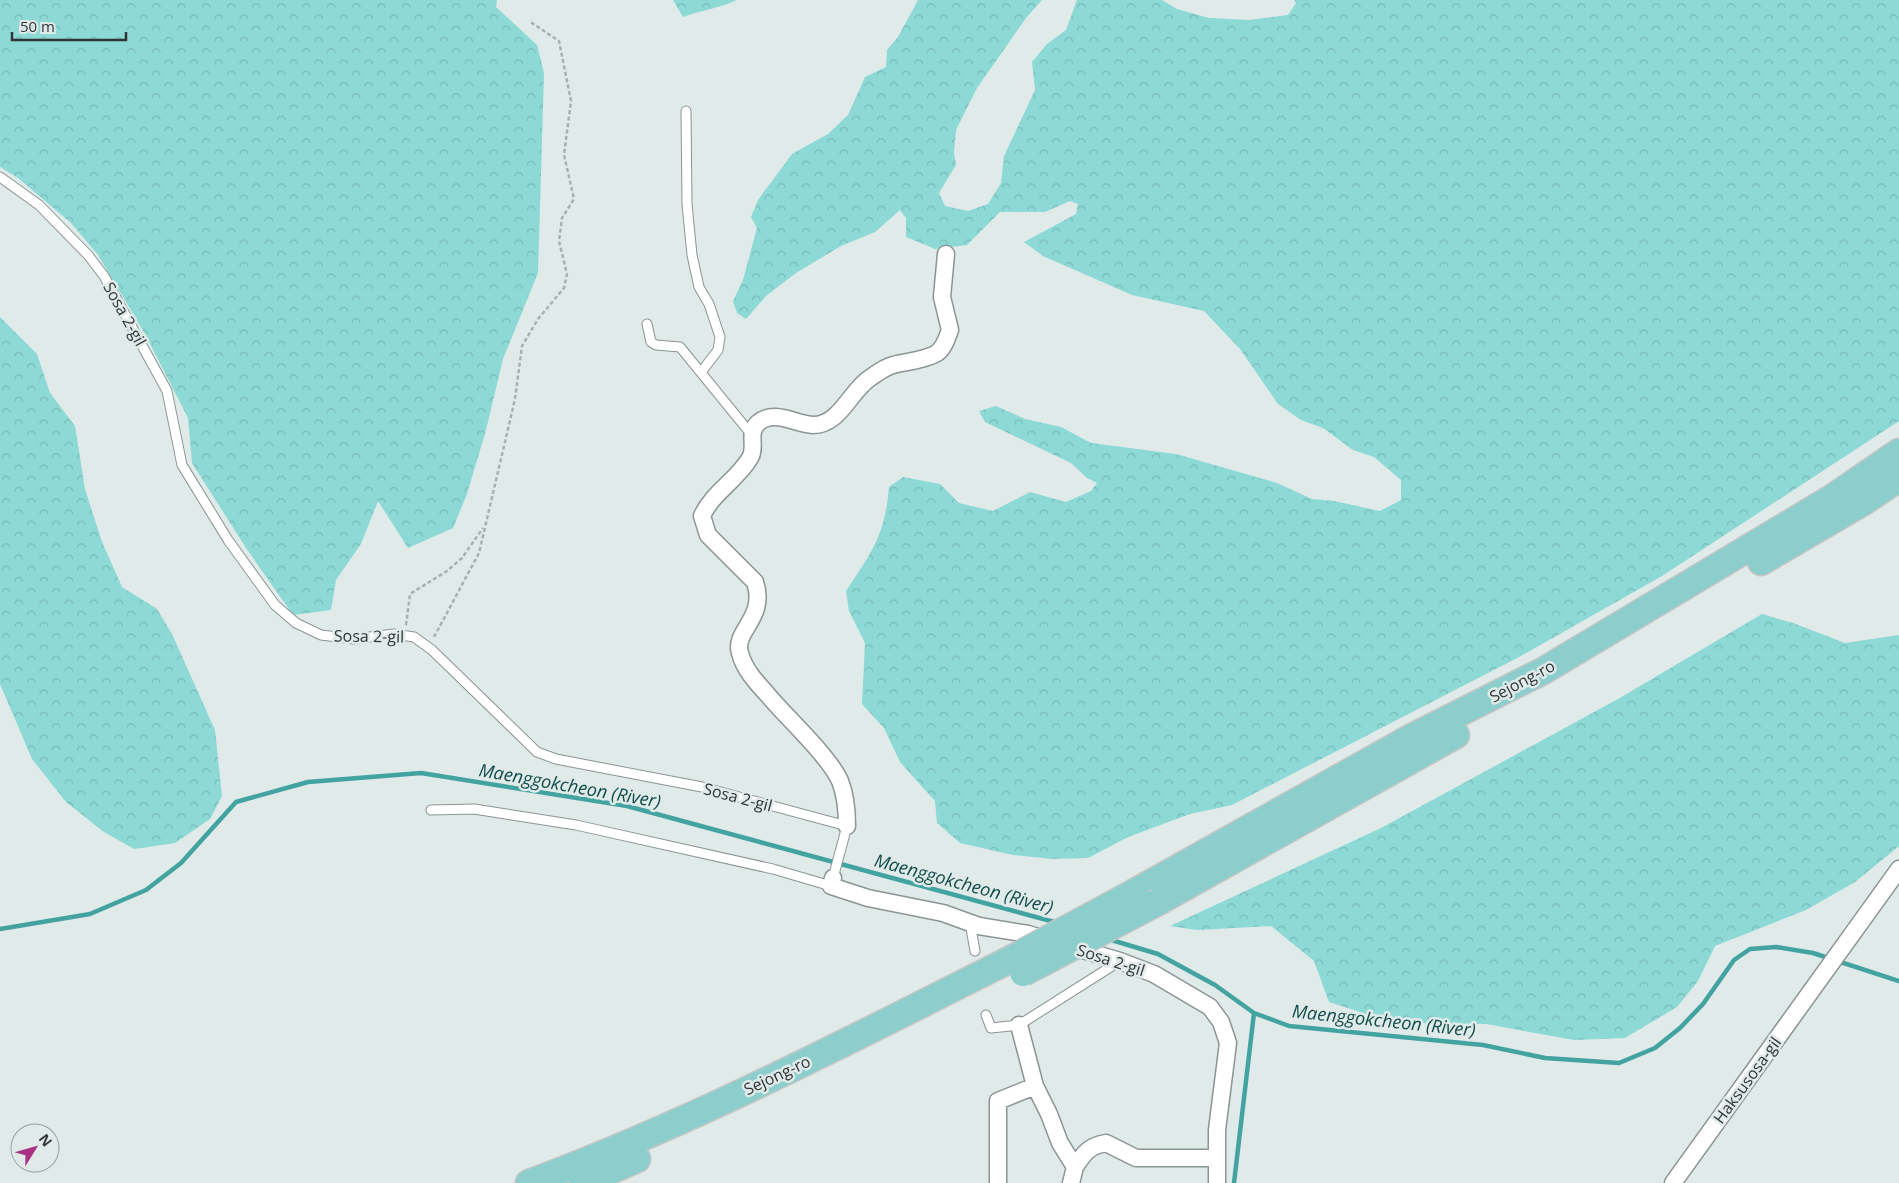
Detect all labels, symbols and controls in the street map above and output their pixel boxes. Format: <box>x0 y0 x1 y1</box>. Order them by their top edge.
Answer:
scale bar <box>12 10 126 42</box>
text: 50 m <box>20 16 55 36</box>
street label: Sosa 2-gil <box>98 278 152 350</box>
street label: Sosa 2-gil <box>334 624 404 648</box>
street label: Sejong-ro <box>1485 655 1559 707</box>
water label: Maenggokcheon (River) <box>477 757 663 813</box>
street label: Sosa 2-gil <box>701 777 775 817</box>
water label: Maenggokcheon (River) <box>872 848 1056 918</box>
street label: Sosa 2-gil <box>1074 939 1148 981</box>
water label: Maenggokcheon (River) <box>1291 998 1477 1042</box>
street label: Haksusosa-gil <box>1708 1032 1786 1128</box>
street label: Sejong-ro <box>740 1050 814 1100</box>
north arrow <box>10 1123 60 1173</box>
text: N <box>35 1130 57 1150</box>

